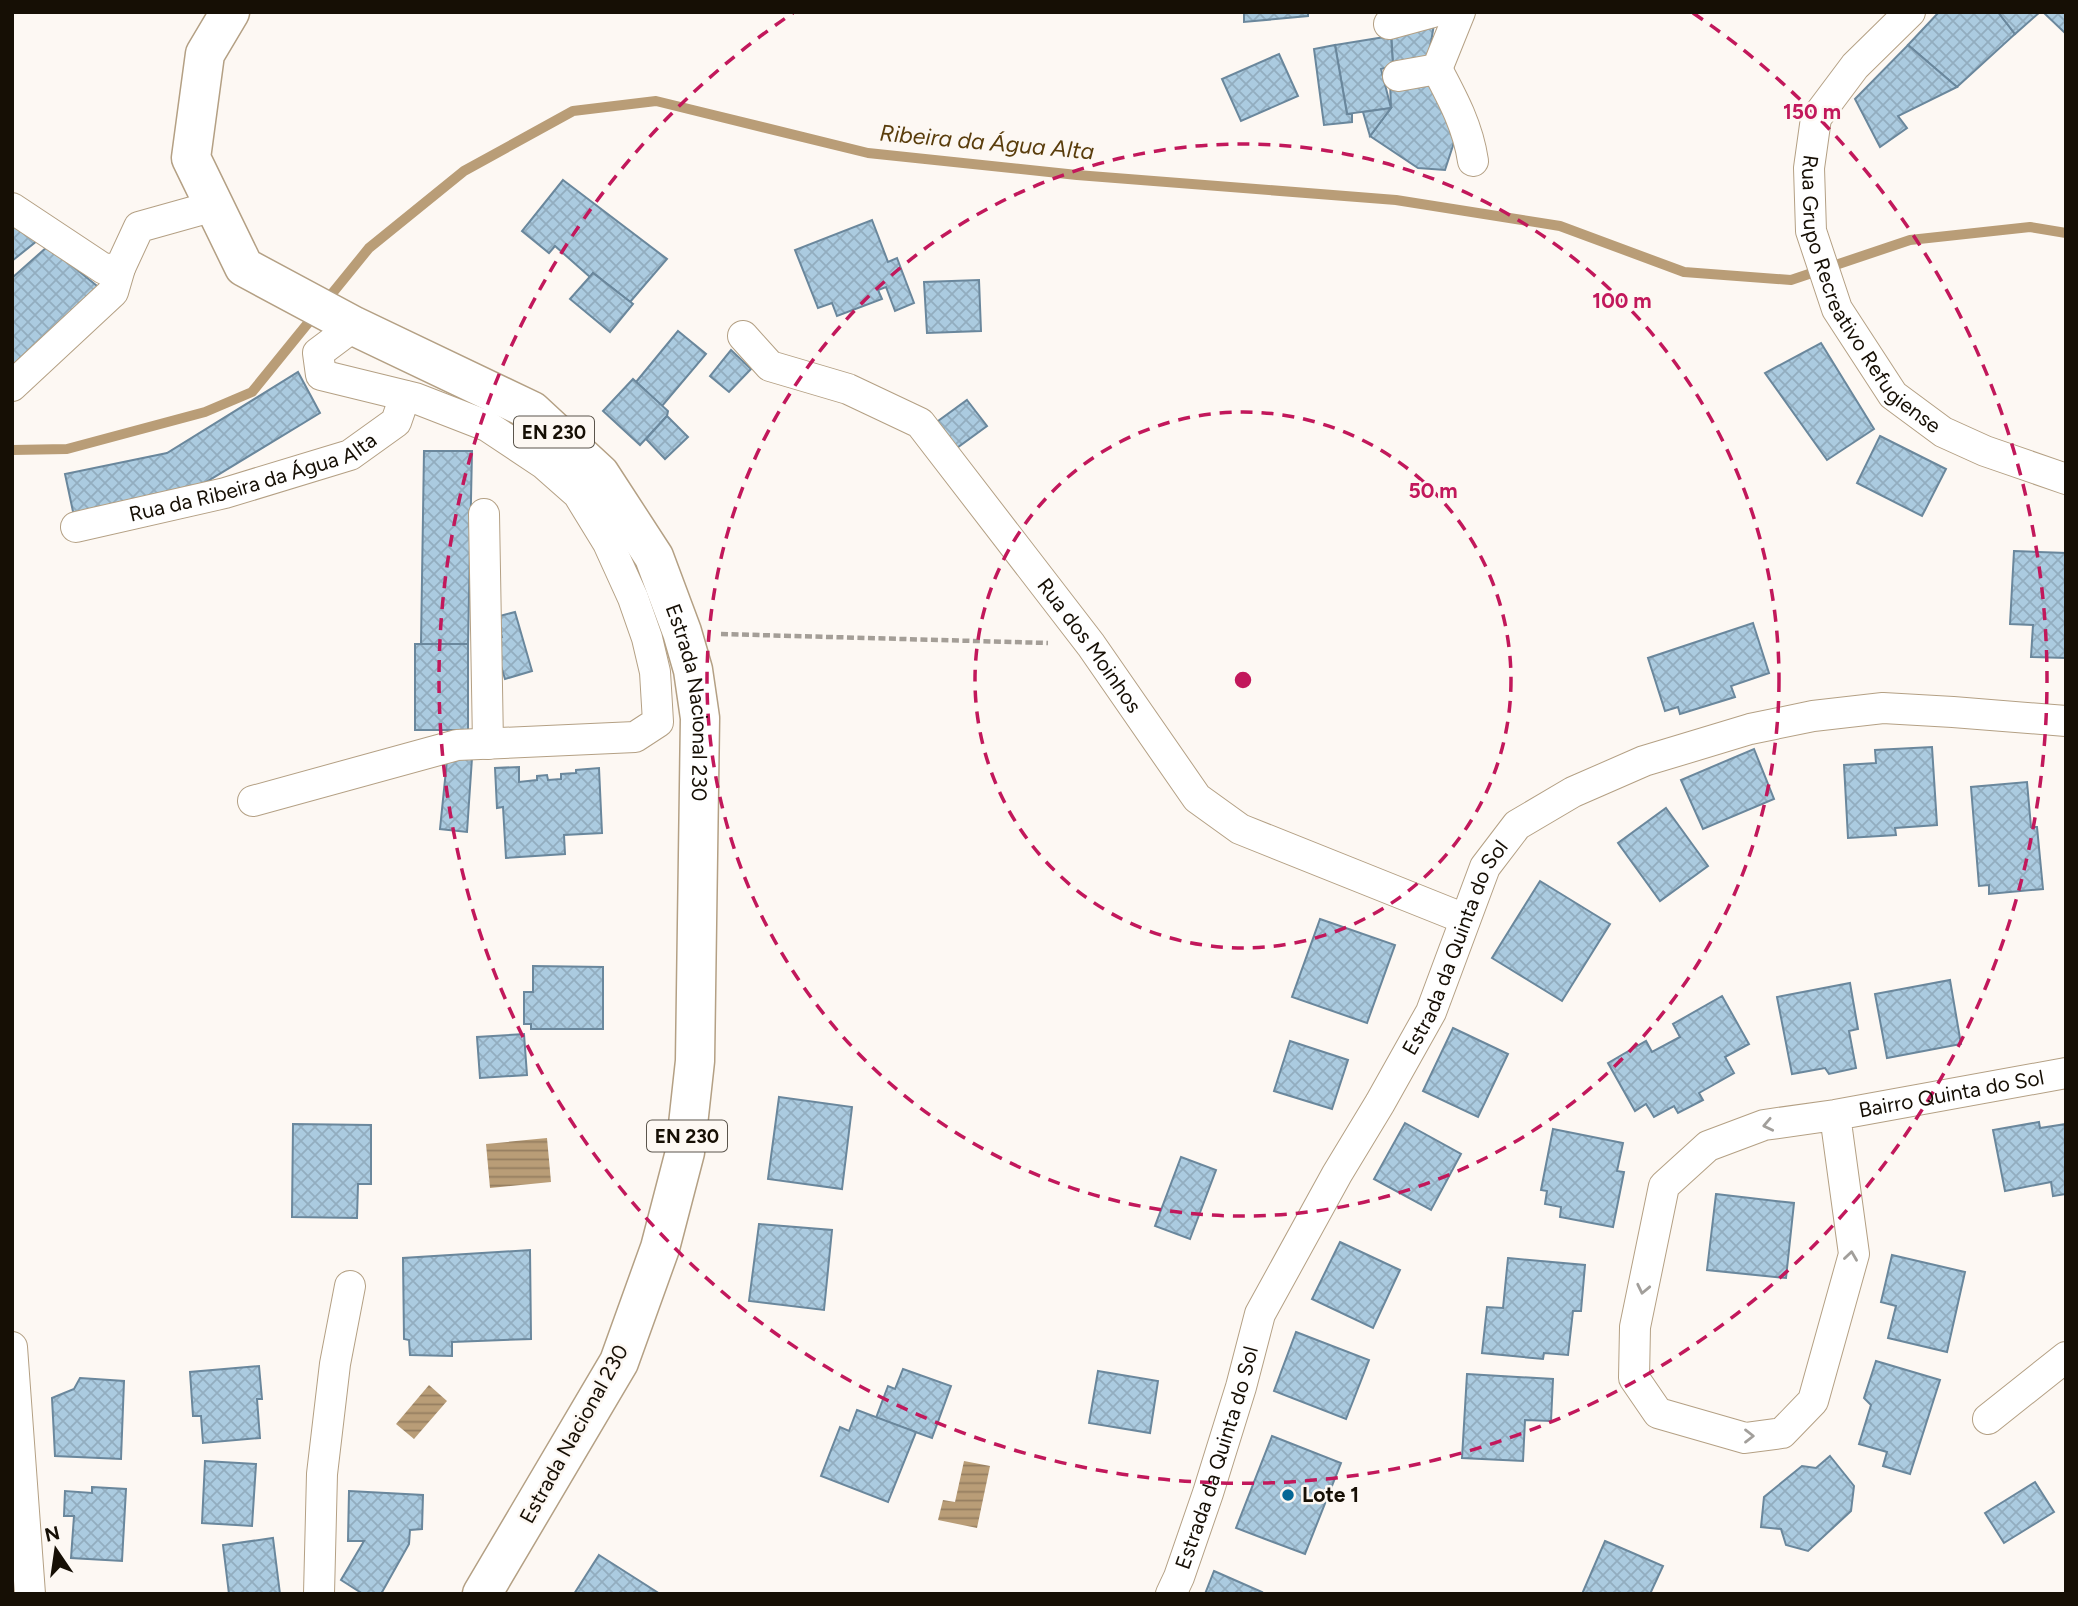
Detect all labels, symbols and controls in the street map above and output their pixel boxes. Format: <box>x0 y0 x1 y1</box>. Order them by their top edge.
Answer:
text: 150 m <box>1783 99 1841 124</box>
water label: Ribeira da Água Alta <box>879 119 1095 165</box>
street label: Rua Grupo Recreativo Refugiense <box>1797 153 1946 438</box>
text: 100 m <box>1592 288 1652 313</box>
road number: EN 230 <box>514 416 594 448</box>
street label: Rua da Ribeira da Água Alta <box>126 427 381 527</box>
text: 50 m <box>1408 478 1458 503</box>
street label: Rua dos Moinhos <box>1032 573 1147 717</box>
street label: Estrada Nacional 230 <box>661 600 713 802</box>
centre of rings <box>1231 668 1255 692</box>
street label: Estrada da Quinta do Sol <box>1396 835 1513 1059</box>
street label: Bairro Quinta do Sol <box>1857 1064 2046 1122</box>
one-way arrow <box>1762 1117 1774 1132</box>
road number: EN 230 <box>647 1120 727 1152</box>
one-way arrow <box>1844 1250 1859 1262</box>
one-way arrow <box>1637 1283 1652 1295</box>
street label: Estrada Nacional 230 <box>514 1340 633 1527</box>
street label: Estrada da Quinta do Sol <box>1170 1344 1263 1572</box>
one-way arrow <box>1744 1428 1755 1443</box>
place label: Lote 1 <box>1302 1482 1359 1507</box>
marker: Lote 1 <box>1280 1487 1296 1503</box>
north arrow <box>21 1515 91 1585</box>
text: N <box>43 1521 62 1547</box>

